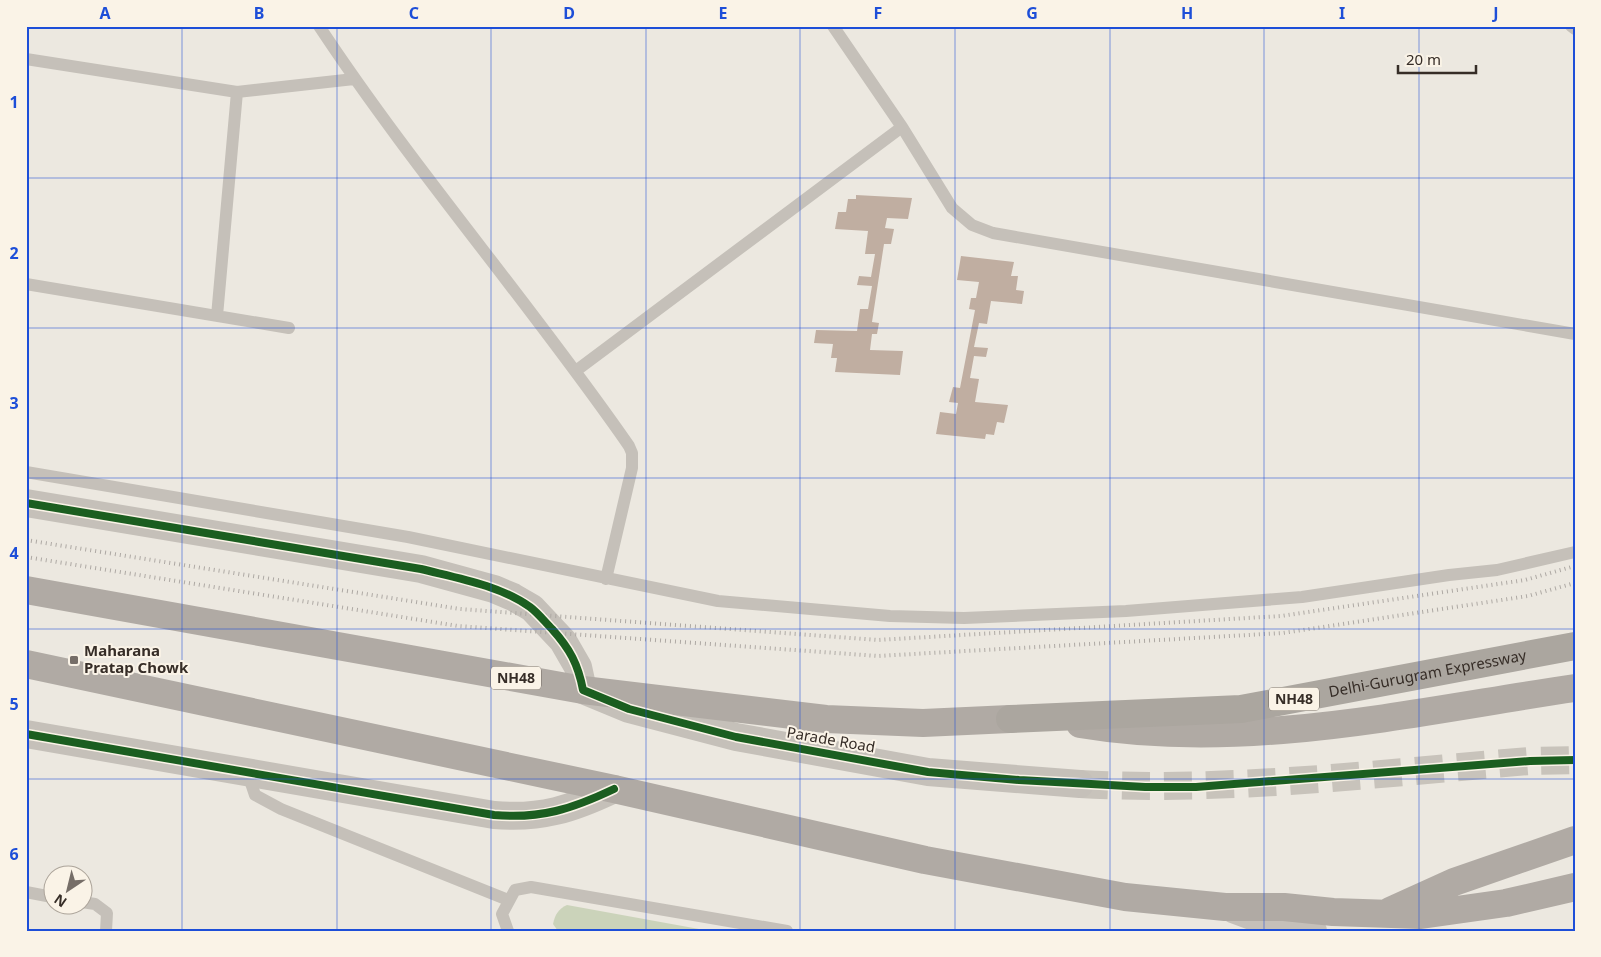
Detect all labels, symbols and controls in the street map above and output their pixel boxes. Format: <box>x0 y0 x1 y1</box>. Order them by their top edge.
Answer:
text: A <box>99 2 111 24</box>
text: B <box>254 2 264 24</box>
text: C <box>409 2 419 24</box>
text: D <box>563 2 575 24</box>
text: E <box>719 2 728 24</box>
text: F <box>874 2 882 24</box>
text: G <box>1026 2 1038 24</box>
text: H <box>1181 2 1193 24</box>
text: I <box>1339 2 1345 24</box>
text: J <box>1491 2 1499 24</box>
scale bar <box>1398 42 1476 74</box>
text: 20 m <box>1406 49 1441 69</box>
text: 1 <box>9 91 19 113</box>
text: 2 <box>9 242 19 264</box>
text: 3 <box>9 392 19 414</box>
text: 4 <box>9 542 19 564</box>
place label: Maharana Pratap Chowk <box>84 640 189 677</box>
street label: Delhi-Gurugram Expressway <box>1327 644 1528 701</box>
marker: Maharana Pratap Chowk <box>68 654 80 666</box>
road number: NH48 <box>491 666 541 690</box>
road number: NH48 <box>1269 688 1319 711</box>
text: 5 <box>9 693 19 715</box>
street label: Parade Road <box>785 721 877 757</box>
text: 6 <box>9 843 19 865</box>
north arrow <box>42 864 92 914</box>
text: N <box>50 890 70 912</box>

